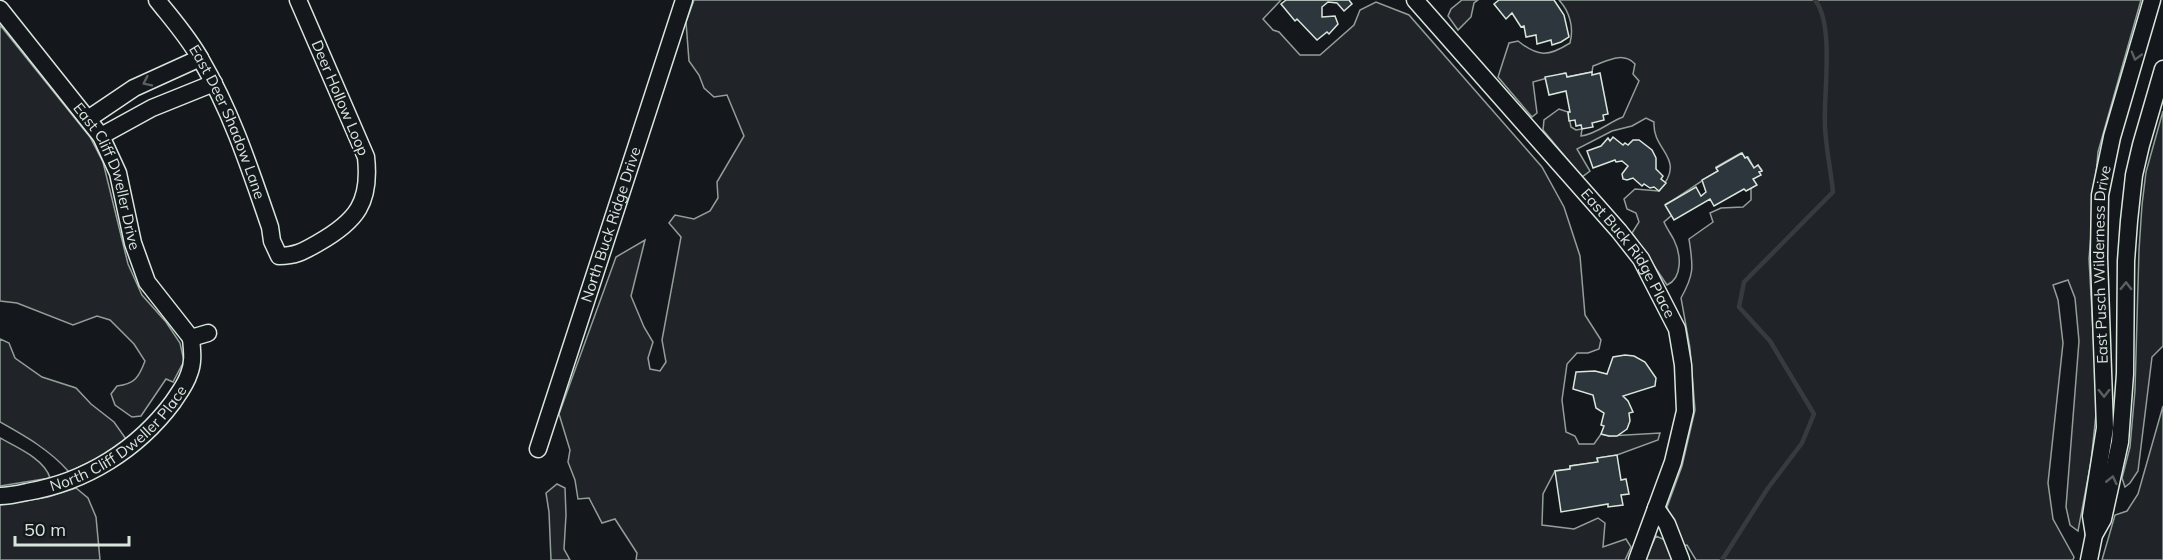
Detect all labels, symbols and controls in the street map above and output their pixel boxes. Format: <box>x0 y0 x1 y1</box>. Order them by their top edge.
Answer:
street label: Deer Hollow Loop <box>308 37 373 158</box>
street label: East Deer Shadow Lane <box>185 41 270 202</box>
one-way arrow <box>2131 50 2143 61</box>
one-way arrow <box>142 74 153 86</box>
street label: East Cliff Dweller Drive <box>69 99 145 253</box>
street label: North Buck Ridge Drive <box>576 144 645 304</box>
street label: East Pusch Wilderness Drive <box>2089 164 2115 364</box>
street label: East Buck Ridge Place <box>1577 184 1680 321</box>
one-way arrow <box>2120 281 2132 290</box>
street label: North Cliff Dweller Place <box>47 382 190 495</box>
one-way arrow <box>2098 389 2110 398</box>
one-way arrow <box>2105 475 2118 485</box>
scale bar <box>15 509 129 547</box>
text: 50 m <box>24 518 66 541</box>

